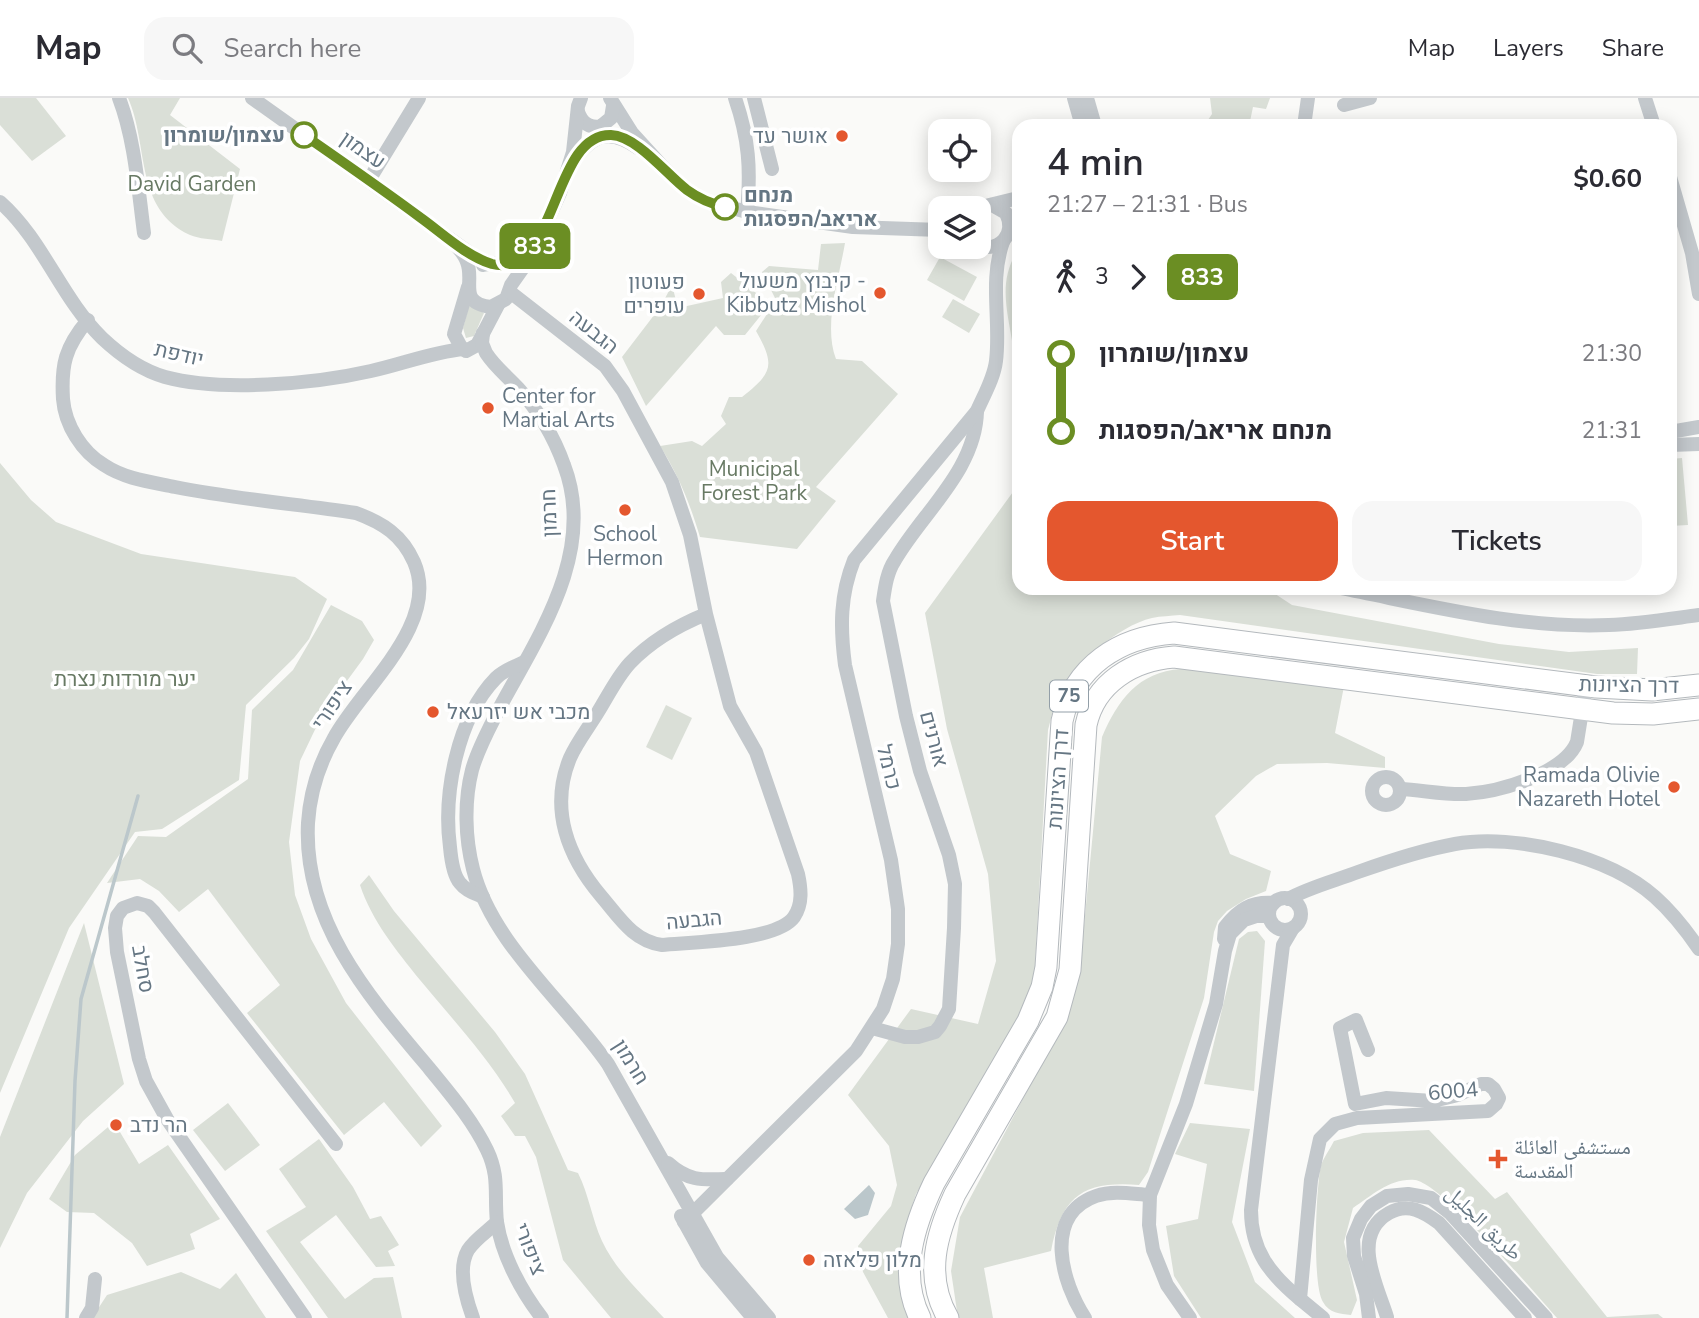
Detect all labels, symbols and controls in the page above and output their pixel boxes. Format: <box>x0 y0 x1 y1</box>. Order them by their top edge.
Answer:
search box <box>144 17 634 80</box>
text: Map <box>35 26 102 71</box>
icon: search <box>168 29 206 67</box>
text: Search here <box>224 31 361 66</box>
text: Map <box>1408 32 1455 64</box>
text: Layers <box>1493 32 1564 64</box>
text: Share <box>1602 32 1664 64</box>
map controls <box>928 119 991 259</box>
button: locate <box>928 119 991 182</box>
place label: עצמון/שומרון <box>163 121 285 149</box>
marker: עצמון/שומרון <box>291 122 317 148</box>
place label: אושר עד <box>753 122 828 150</box>
street label: עצמון <box>335 124 391 176</box>
marker: אושר עד <box>834 128 850 144</box>
text: 4 min <box>1047 137 1144 188</box>
text: $0.60 <box>1573 161 1642 196</box>
park label: David Garden <box>127 170 257 198</box>
place label: מנחם אריאב/הפסגות <box>744 181 878 233</box>
text: 21:27 – 21:31 · Bus <box>1047 189 1248 220</box>
marker: מנחם אריאב/הפסגות <box>712 194 738 220</box>
button: layers <box>928 196 991 259</box>
line badge: 833 <box>495 223 575 269</box>
text: 833 <box>513 230 557 262</box>
icon: walk <box>1047 258 1085 296</box>
icon: forward <box>1119 258 1157 296</box>
text: 3 <box>1095 261 1109 292</box>
text: 833 <box>1181 261 1224 293</box>
place label: קיבוץ משעול - Kibbutz Mishol <box>727 267 867 319</box>
place label: פעוטון עופרים <box>624 268 685 320</box>
marker: קיבוץ משעול - Kibbutz Mishol <box>872 285 888 301</box>
marker: פעוטון עופרים <box>691 286 707 302</box>
street label: הגבעה <box>563 303 625 361</box>
street label: יודפת <box>152 335 206 373</box>
text: עצמון/שומרון <box>1099 336 1250 371</box>
text: 21:30 <box>1582 338 1642 369</box>
place label: Center for Martial Arts <box>502 382 615 434</box>
marker: Center for Martial Arts <box>480 400 496 416</box>
text: מנחם אריאב/הפסגות <box>1099 413 1332 448</box>
text: 21:31 <box>1582 415 1642 446</box>
park label: Municipal Forest Park <box>701 455 808 507</box>
street label: חרמון <box>534 488 564 538</box>
button: Start <box>1047 501 1338 581</box>
button: Tickets <box>1352 501 1642 581</box>
marker: School Hermon <box>617 502 633 518</box>
place label: School Hermon <box>587 520 663 572</box>
park label: יער מורדות נצרת <box>54 665 196 693</box>
street label: דרך הציונות <box>1579 670 1679 700</box>
street label: ציפורי <box>305 675 359 735</box>
road number: 75 <box>1050 680 1088 712</box>
place label: מכבי אש יזרעאל <box>447 698 590 726</box>
marker: מכבי אש יזרעאל <box>425 704 441 720</box>
street label: אורנים <box>913 708 955 770</box>
street label: דרך הציונות <box>1041 728 1075 830</box>
street label: כרמל <box>870 741 908 793</box>
place label: Ramada Olivie Nazareth Hotel <box>1517 761 1661 813</box>
marker: Ramada Olivie Nazareth Hotel <box>1666 779 1682 795</box>
street label: הגבעה <box>665 904 723 936</box>
street label: סחלב <box>125 943 161 995</box>
street label: חרמון <box>606 1034 656 1090</box>
street label: 6004 <box>1427 1075 1479 1107</box>
place label: הר נדב <box>130 1111 188 1139</box>
marker: הר נדב <box>108 1117 124 1133</box>
place label: مستشفى العائلة المقدسة <box>1514 1133 1631 1185</box>
marker: مستشفى العائلة المقدسة <box>1488 1149 1508 1169</box>
street label: طريق الجليل <box>1439 1179 1529 1267</box>
street label: ציפורי <box>507 1219 553 1279</box>
place label: מלון פלאזה <box>823 1246 922 1274</box>
marker: מלון פלאזה <box>801 1252 817 1268</box>

